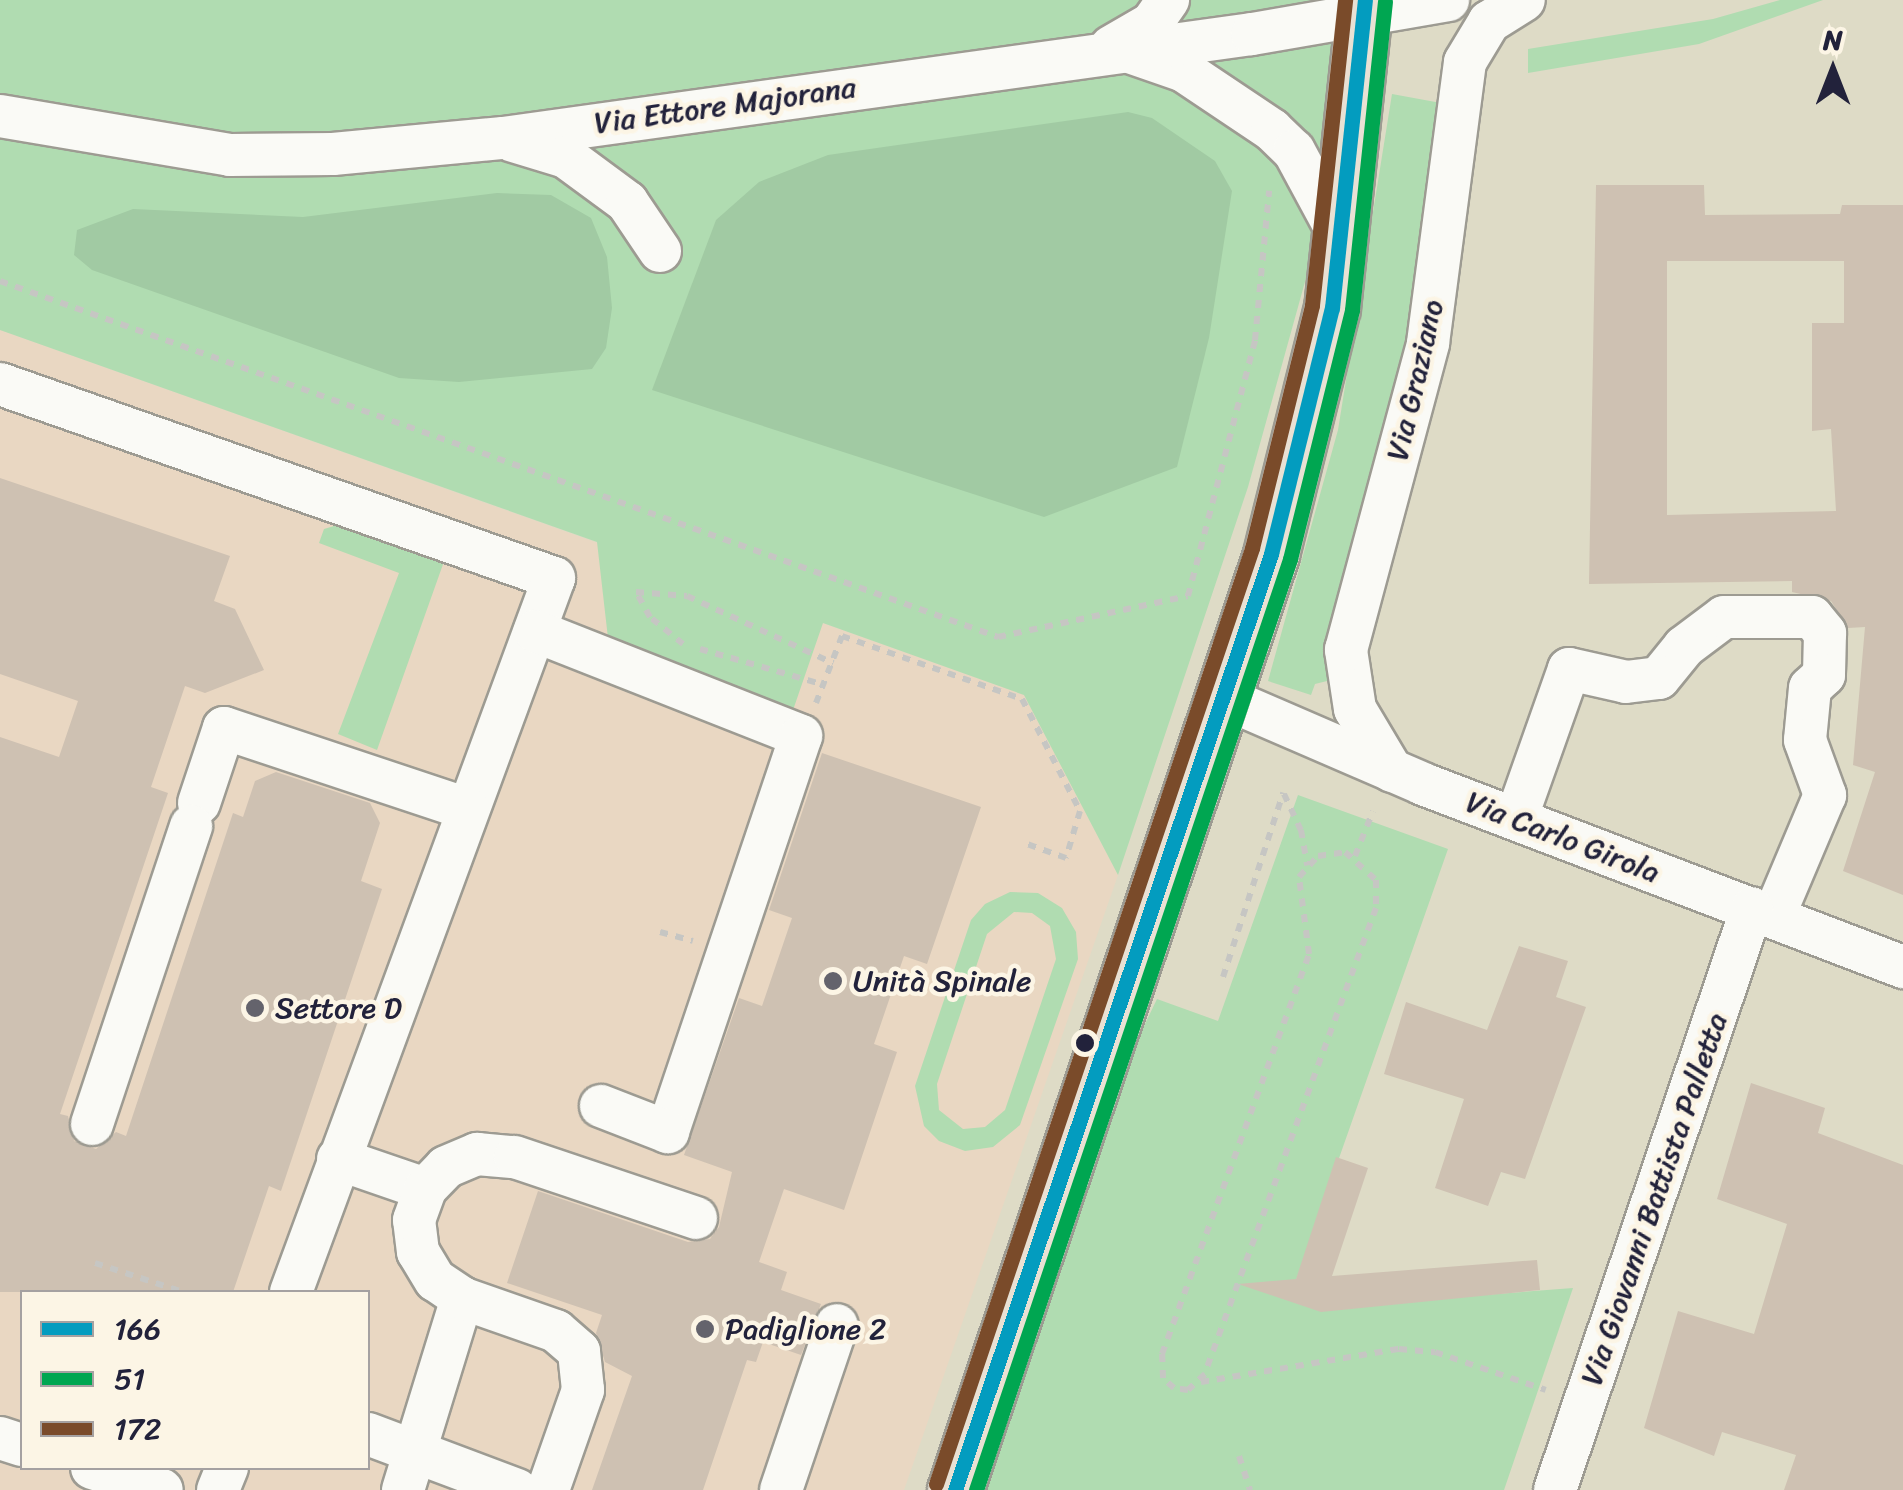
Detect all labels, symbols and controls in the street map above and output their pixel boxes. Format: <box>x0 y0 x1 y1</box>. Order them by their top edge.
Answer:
text: N <box>1823 15 1843 64</box>
north arrow <box>1783 20 1883 120</box>
street label: Via Ettore Majorana <box>592 69 858 141</box>
street label: Via Graziano <box>1379 296 1451 464</box>
street label: Via Carlo Girola <box>1461 784 1665 890</box>
place label: Unità Spinale <box>853 963 1030 999</box>
marker: Unità Spinale <box>822 970 844 992</box>
place label: Settore D <box>275 990 402 1026</box>
marker: Settore D <box>244 997 266 1019</box>
street label: Via Giovanni Battista Palletta <box>1573 1008 1735 1390</box>
unlabelled marker <box>1075 1033 1095 1053</box>
legend <box>20 1290 370 1470</box>
text: 166 <box>114 1302 161 1356</box>
place label: Padiglione 2 <box>725 1311 886 1347</box>
marker: Padiglione 2 <box>694 1318 716 1340</box>
text: 51 <box>114 1352 145 1406</box>
text: 172 <box>114 1402 161 1456</box>

